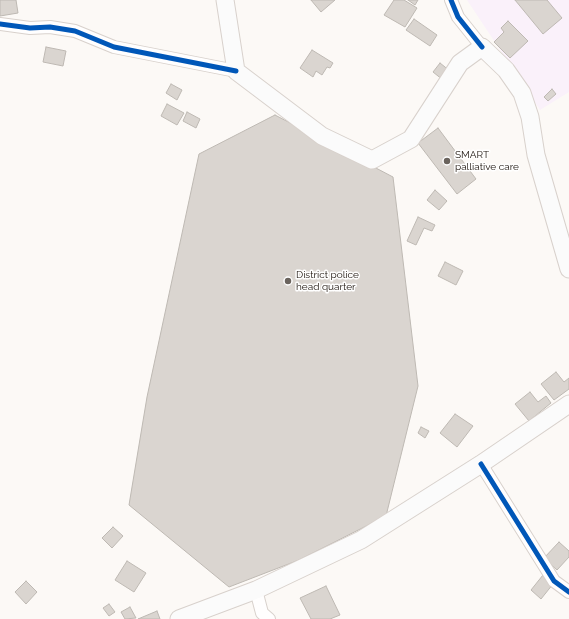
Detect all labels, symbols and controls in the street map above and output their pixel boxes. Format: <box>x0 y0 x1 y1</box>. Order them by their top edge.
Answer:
place label: SMART palliative care <box>455 149 519 172</box>
marker: SMART palliative care <box>442 156 452 166</box>
place label: District police head quarter <box>296 269 359 292</box>
marker: District police head quarter <box>283 276 293 286</box>

